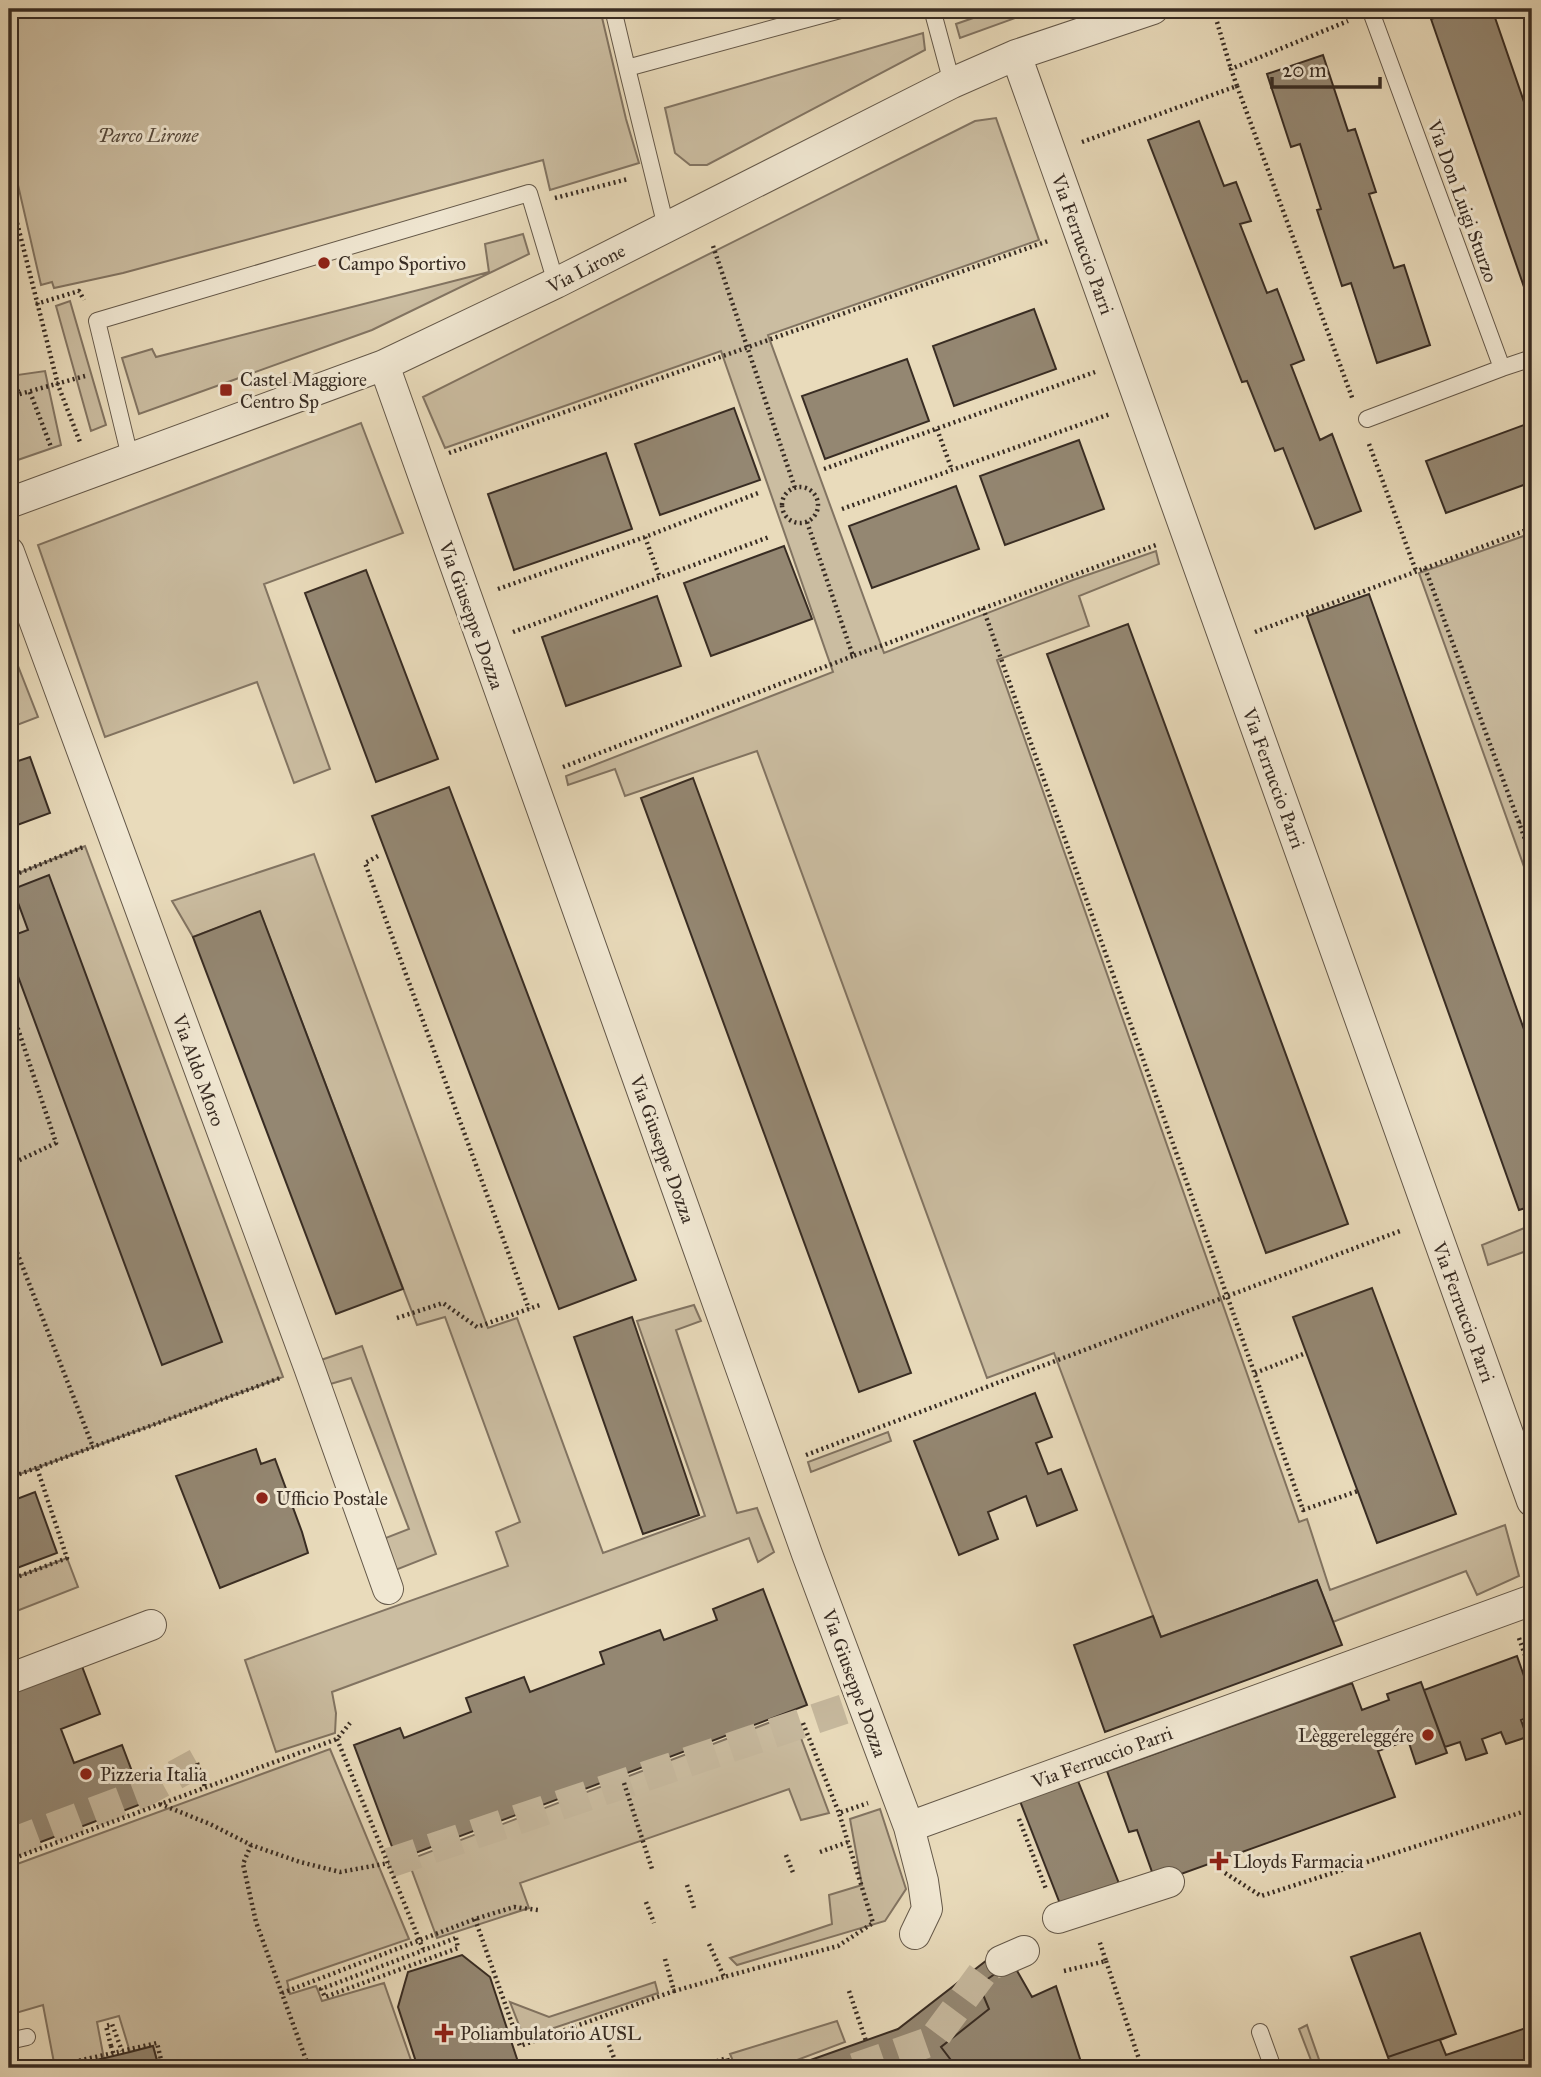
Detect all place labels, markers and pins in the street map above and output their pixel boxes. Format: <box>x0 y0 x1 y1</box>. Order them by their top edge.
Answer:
place label: Campo Sportivo <box>338 252 466 275</box>
marker: Campo Sportivo <box>316 255 332 271</box>
place label: Castel Maggiore Centro Sp <box>240 368 367 413</box>
marker: Castel Maggiore Centro Sp <box>218 382 234 398</box>
place label: Ufficio Postale <box>276 1487 388 1510</box>
marker: Ufficio Postale <box>254 1490 270 1506</box>
place label: Lèggereleggére <box>1298 1724 1414 1748</box>
marker: Lèggereleggére <box>1420 1727 1436 1743</box>
place label: Pizzeria Italia <box>100 1763 208 1786</box>
marker: Pizzeria Italia <box>78 1766 94 1782</box>
place label: Lloyds Farmacia <box>1233 1850 1364 1873</box>
marker: Lloyds Farmacia <box>1211 1853 1227 1869</box>
place label: Poliambulatorio AUSL <box>460 2022 641 2045</box>
marker: Poliambulatorio AUSL <box>434 2023 454 2043</box>

